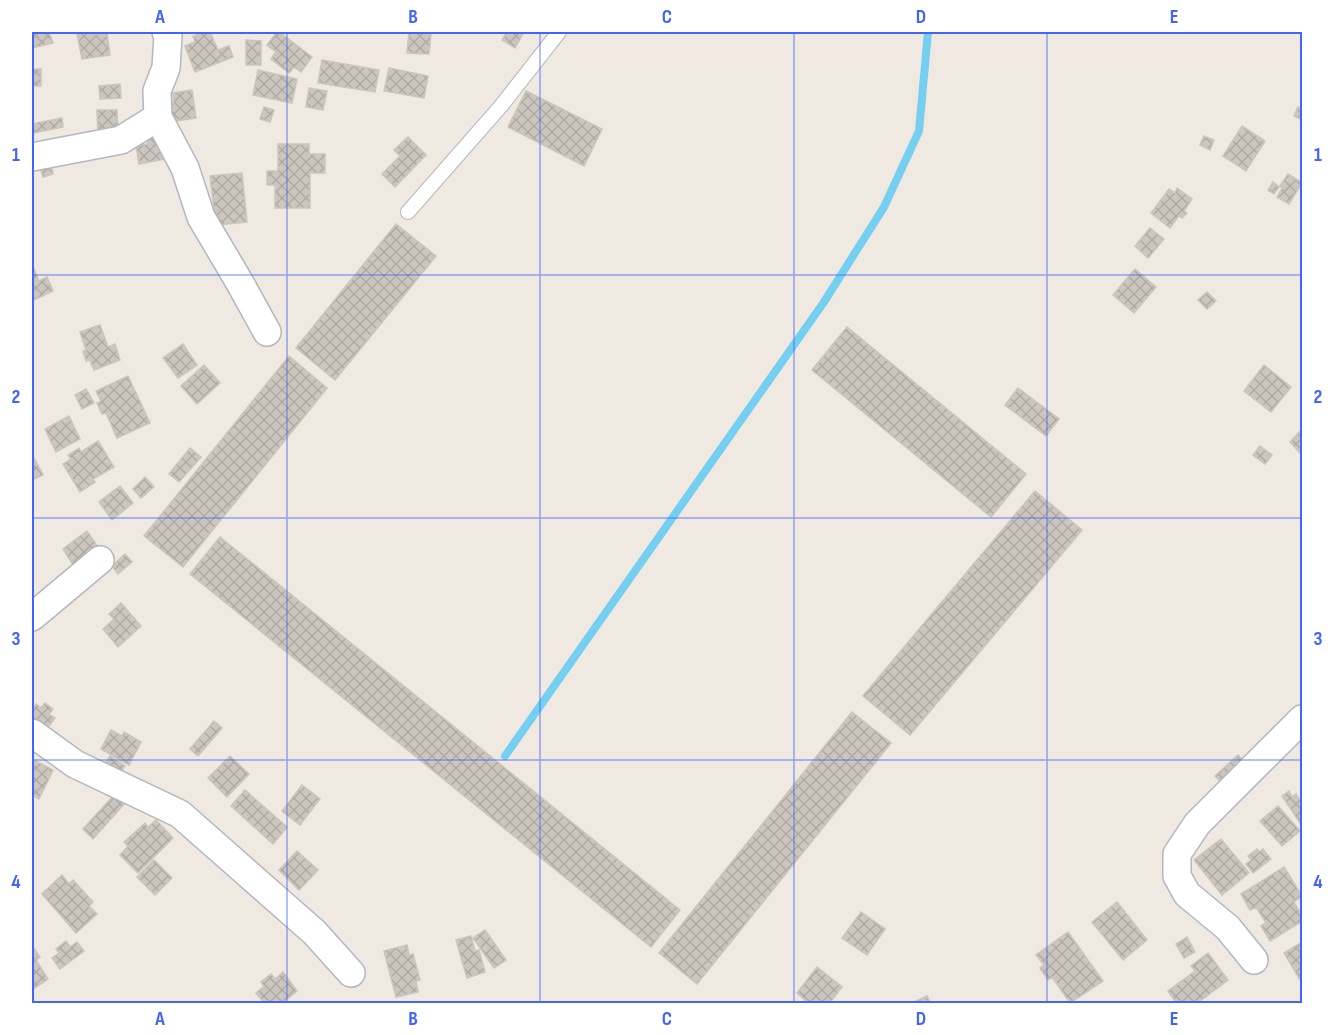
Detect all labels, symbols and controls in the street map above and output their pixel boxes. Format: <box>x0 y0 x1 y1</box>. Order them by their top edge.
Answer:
text: A <box>154 5 165 29</box>
text: B <box>408 5 418 29</box>
text: C <box>662 5 672 29</box>
text: D <box>916 5 926 29</box>
text: E <box>1170 5 1178 29</box>
text: 1 <box>12 143 20 167</box>
text: 1 <box>1314 143 1322 167</box>
text: 2 <box>12 385 20 409</box>
text: 2 <box>1314 385 1322 409</box>
text: 3 <box>12 627 21 651</box>
text: 3 <box>1314 627 1323 651</box>
text: 4 <box>11 870 21 894</box>
text: 4 <box>1313 870 1323 894</box>
text: A <box>154 1007 165 1031</box>
text: B <box>408 1007 418 1031</box>
text: C <box>662 1007 672 1031</box>
text: D <box>916 1007 926 1031</box>
text: E <box>1170 1007 1178 1031</box>

